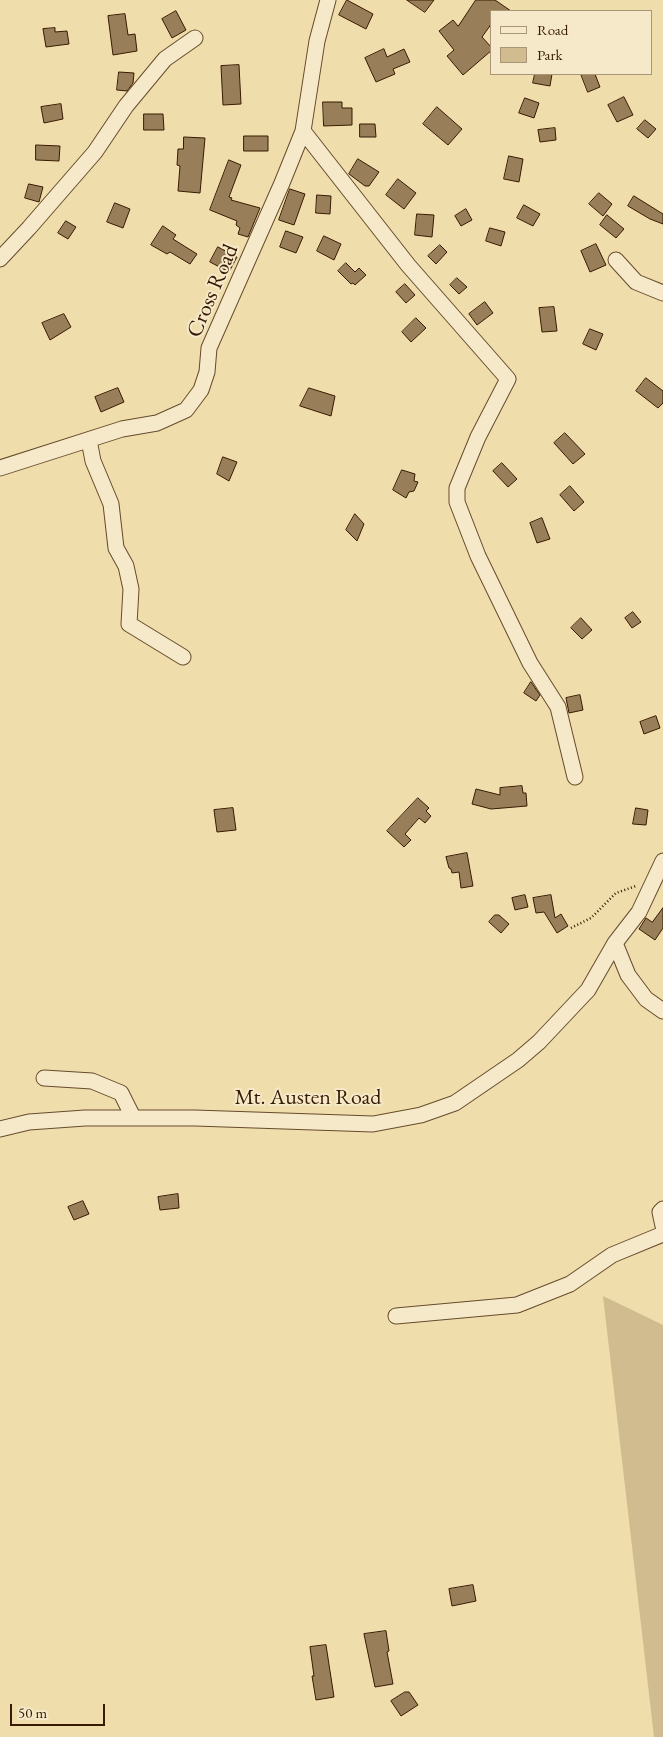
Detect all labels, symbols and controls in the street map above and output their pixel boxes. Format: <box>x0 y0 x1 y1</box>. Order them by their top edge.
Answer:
legend <box>490 10 653 75</box>
text: Road <box>537 20 568 39</box>
text: Park <box>537 45 563 64</box>
street label: Cross Road <box>182 241 244 341</box>
street label: Mt. Austen Road <box>235 1085 381 1111</box>
scale bar <box>12 1694 108 1726</box>
text: 50 m <box>18 1703 47 1722</box>

